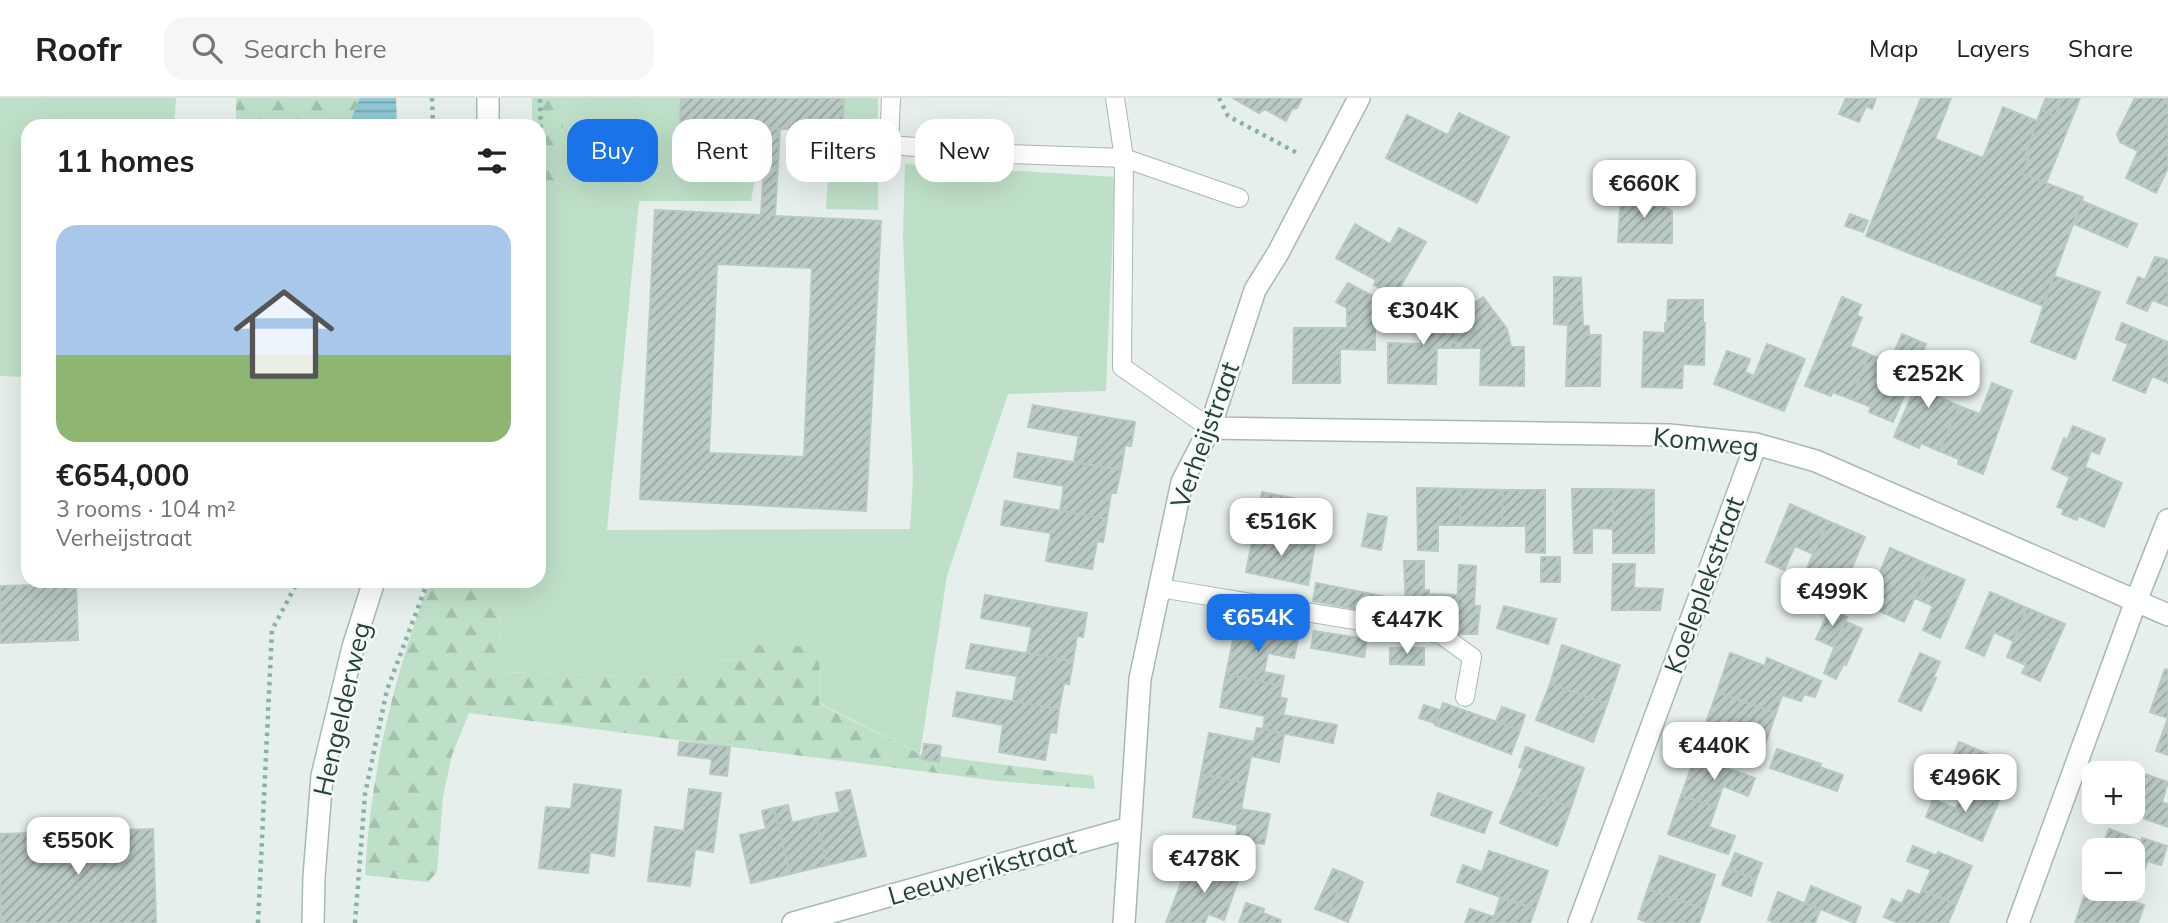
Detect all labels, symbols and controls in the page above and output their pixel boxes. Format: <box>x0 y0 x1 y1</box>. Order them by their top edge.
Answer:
search box <box>164 17 654 80</box>
text: Roofr <box>35 28 122 69</box>
icon: search <box>188 29 226 67</box>
text: Search here <box>244 32 387 65</box>
text: Map <box>1869 33 1918 63</box>
text: Layers <box>1956 33 2030 63</box>
text: Share <box>2068 33 2133 63</box>
chip: Buy <box>567 119 658 182</box>
chip: Rent <box>672 119 772 182</box>
chip: Filters <box>786 119 901 182</box>
chip: New <box>915 119 1014 182</box>
text: 11 homes <box>56 142 195 180</box>
icon: filters <box>473 142 511 180</box>
pin: €660K <box>1595 160 1693 220</box>
text: €660K <box>1609 168 1679 197</box>
icon: home <box>221 271 347 397</box>
pin: €304K <box>1374 288 1472 347</box>
text: €304K <box>1388 295 1458 324</box>
pin: €252K <box>1879 350 1977 410</box>
street label: Verheijstraat <box>1163 357 1246 513</box>
text: €252K <box>1893 358 1963 387</box>
street label: Komweg <box>1652 420 1760 463</box>
text: €654,000 <box>56 456 189 494</box>
street label: Koeleplekstraat <box>1656 492 1751 678</box>
text: 3 rooms · 104 m² <box>56 494 236 523</box>
pin: €516K <box>1232 498 1330 558</box>
text: €516K <box>1246 506 1316 535</box>
text: Verheijstraat <box>56 523 192 552</box>
pin: €499K <box>1783 568 1881 628</box>
text: €499K <box>1797 576 1867 605</box>
pin: €654K <box>1209 594 1307 654</box>
pin: €447K <box>1358 596 1456 656</box>
text: €654K <box>1223 602 1293 631</box>
text: €447K <box>1372 604 1442 633</box>
street label: Hengelderweg <box>305 619 378 799</box>
pin: €440K <box>1665 722 1763 782</box>
text: €440K <box>1679 730 1749 759</box>
pin: €496K <box>1916 754 2014 814</box>
map controls <box>2082 761 2145 901</box>
button: + <box>2082 761 2145 824</box>
text: €496K <box>1930 762 2000 791</box>
pin: €550K <box>29 818 127 877</box>
text: €550K <box>43 825 113 854</box>
street label: Leeuwerikstraat <box>884 827 1080 912</box>
pin: €478K <box>1155 836 1253 895</box>
button: − <box>2082 838 2145 901</box>
text: €478K <box>1169 843 1239 872</box>

